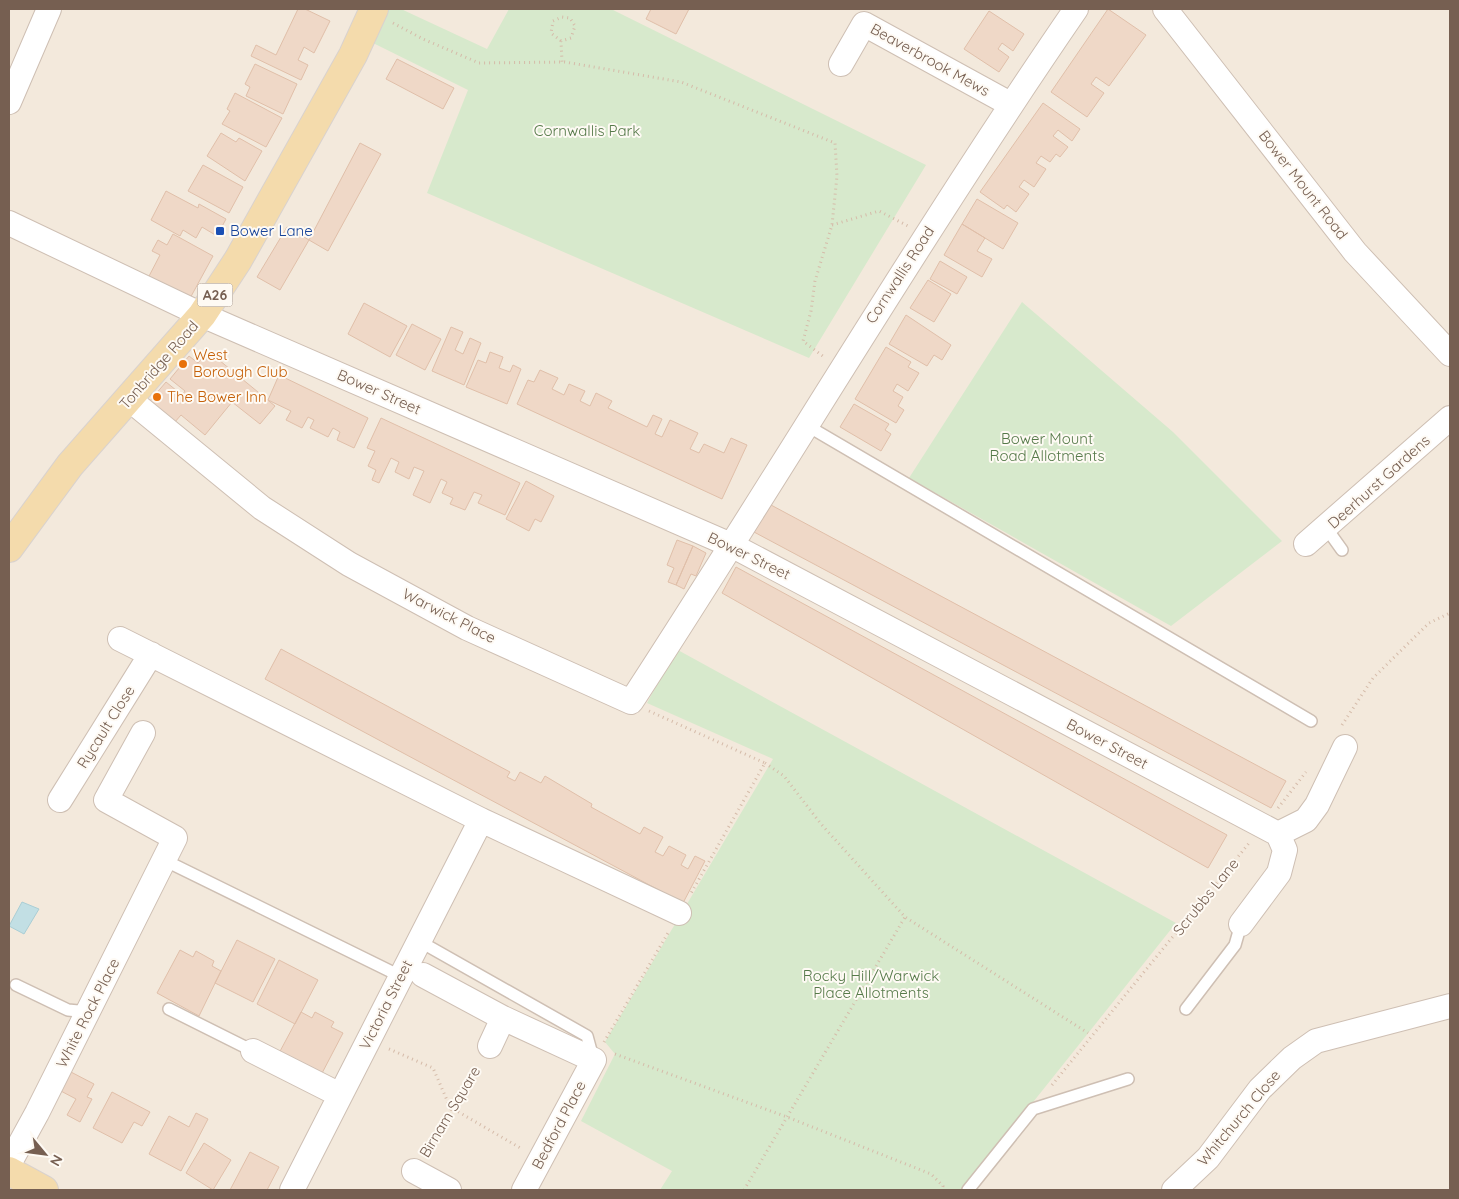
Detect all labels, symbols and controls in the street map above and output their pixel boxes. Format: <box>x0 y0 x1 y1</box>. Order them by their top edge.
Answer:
street label: Beaverbrook Mews <box>867 19 993 100</box>
park label: Cornwallis Park <box>534 121 640 140</box>
street label: Bower Mount Road <box>1255 126 1352 243</box>
place label: Bower Lane <box>230 221 313 240</box>
street label: Cornwallis Road <box>861 223 938 327</box>
marker: Bower Lane <box>214 225 226 237</box>
road number: A26 <box>198 284 232 306</box>
street label: Tonbridge Road <box>115 317 202 413</box>
place label: West Borough Club <box>193 345 287 381</box>
marker: West Borough Club <box>177 358 189 370</box>
street label: Bower Street <box>334 365 424 418</box>
place label: The Bower Inn <box>167 387 267 406</box>
marker: The Bower Inn <box>151 391 163 403</box>
park label: Bower Mount Road Allotments <box>989 429 1105 465</box>
street label: Deerhurst Gardens <box>1324 431 1434 533</box>
street label: Bower Street <box>705 527 794 584</box>
street label: Warwick Place <box>399 584 499 647</box>
street label: Rycault Close <box>73 682 139 772</box>
street label: Bower Street <box>1063 714 1151 773</box>
street label: Scrubbs Lane <box>1169 854 1243 939</box>
street label: White Rock Place <box>52 955 123 1071</box>
street label: Victoria Street <box>355 957 416 1053</box>
park label: Rocky Hill/Warwick Place Allotments <box>803 966 939 1002</box>
street label: Birnam Square <box>415 1063 484 1161</box>
street label: Whitchurch Close <box>1193 1066 1284 1170</box>
street label: Bedford Place <box>527 1077 590 1172</box>
north arrow <box>20 1129 70 1179</box>
text: N <box>46 1151 67 1169</box>

